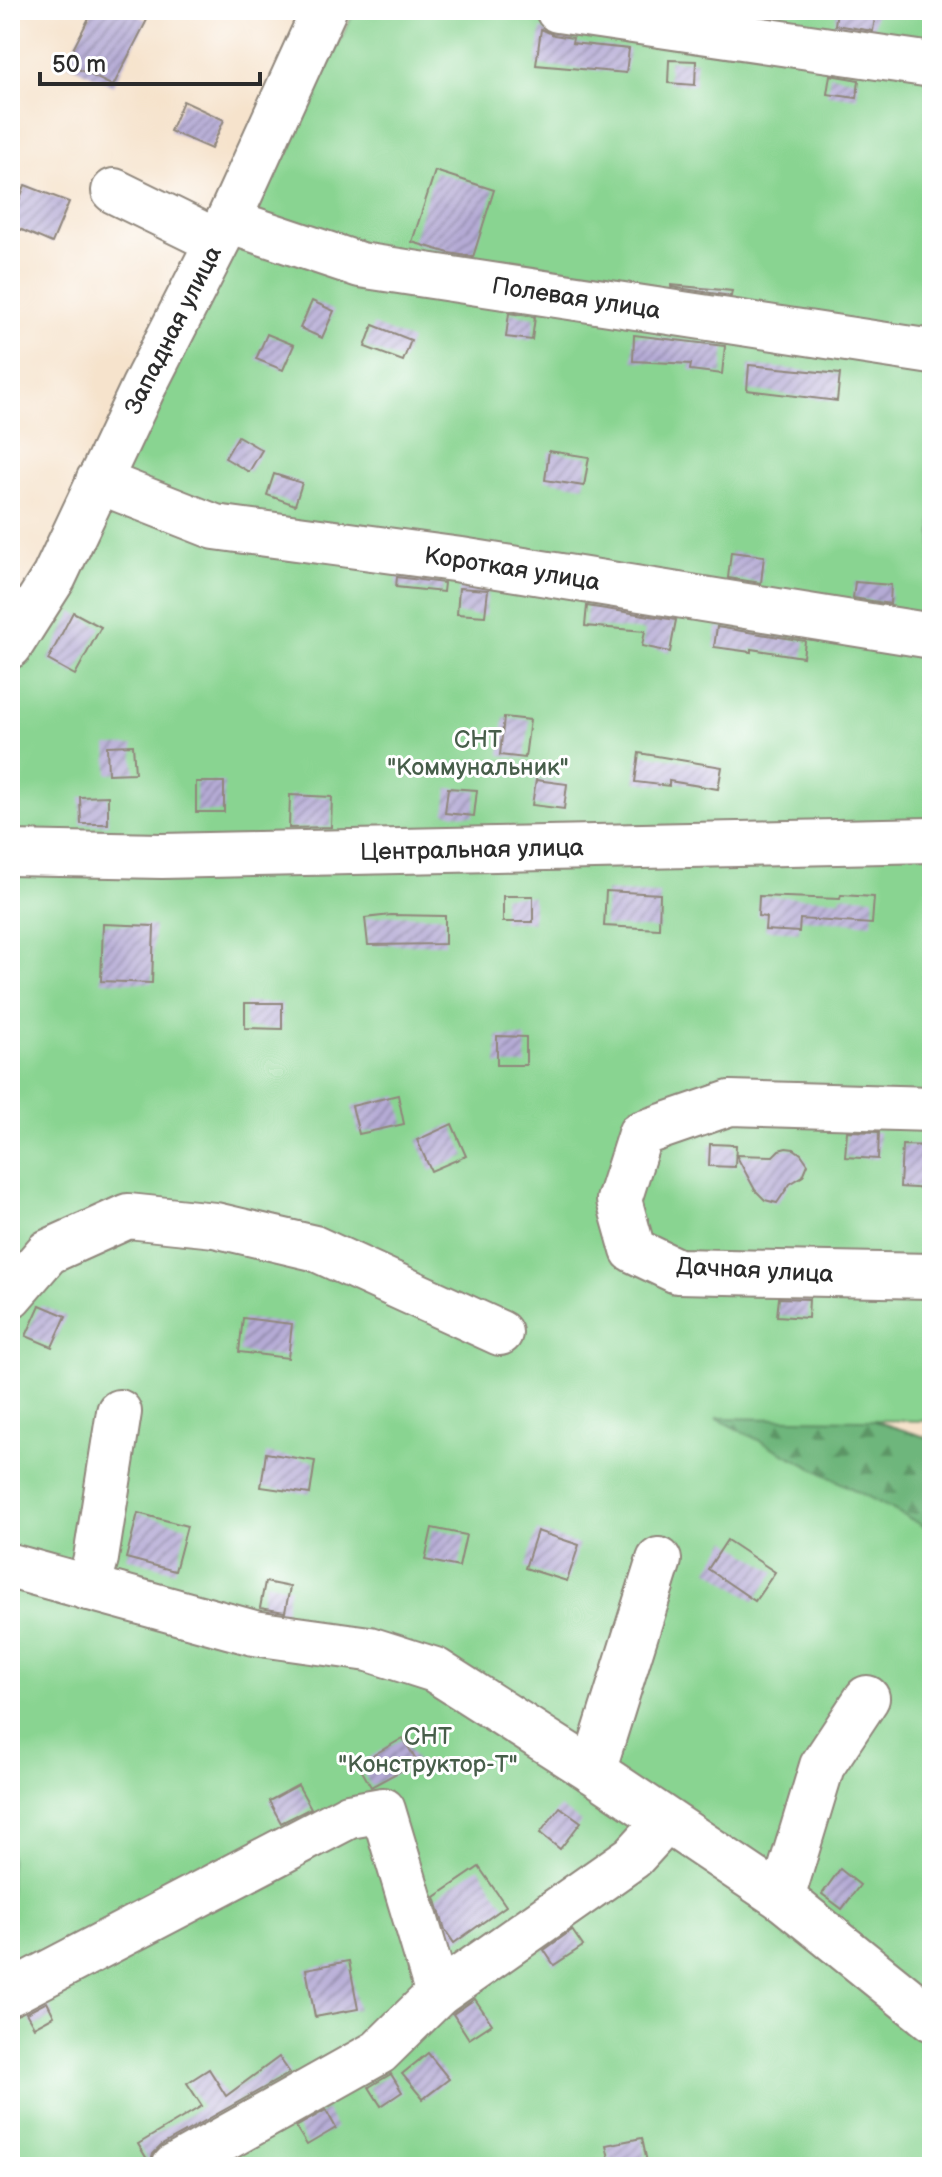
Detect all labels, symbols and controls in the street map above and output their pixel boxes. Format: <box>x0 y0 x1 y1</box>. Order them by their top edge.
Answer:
scale bar <box>40 36 260 86</box>
text: 50 m <box>52 50 106 79</box>
street label: Западная улица <box>119 241 228 419</box>
street label: Полевая улица <box>490 271 663 326</box>
street label: Короткая улица <box>423 541 602 597</box>
park label: СНТ "Коммунальник" <box>387 725 569 782</box>
street label: Центральная улица <box>360 833 584 867</box>
street label: Дачная улица <box>676 1252 834 1289</box>
park label: СНТ "Конструктор-Т" <box>338 1722 518 1779</box>

